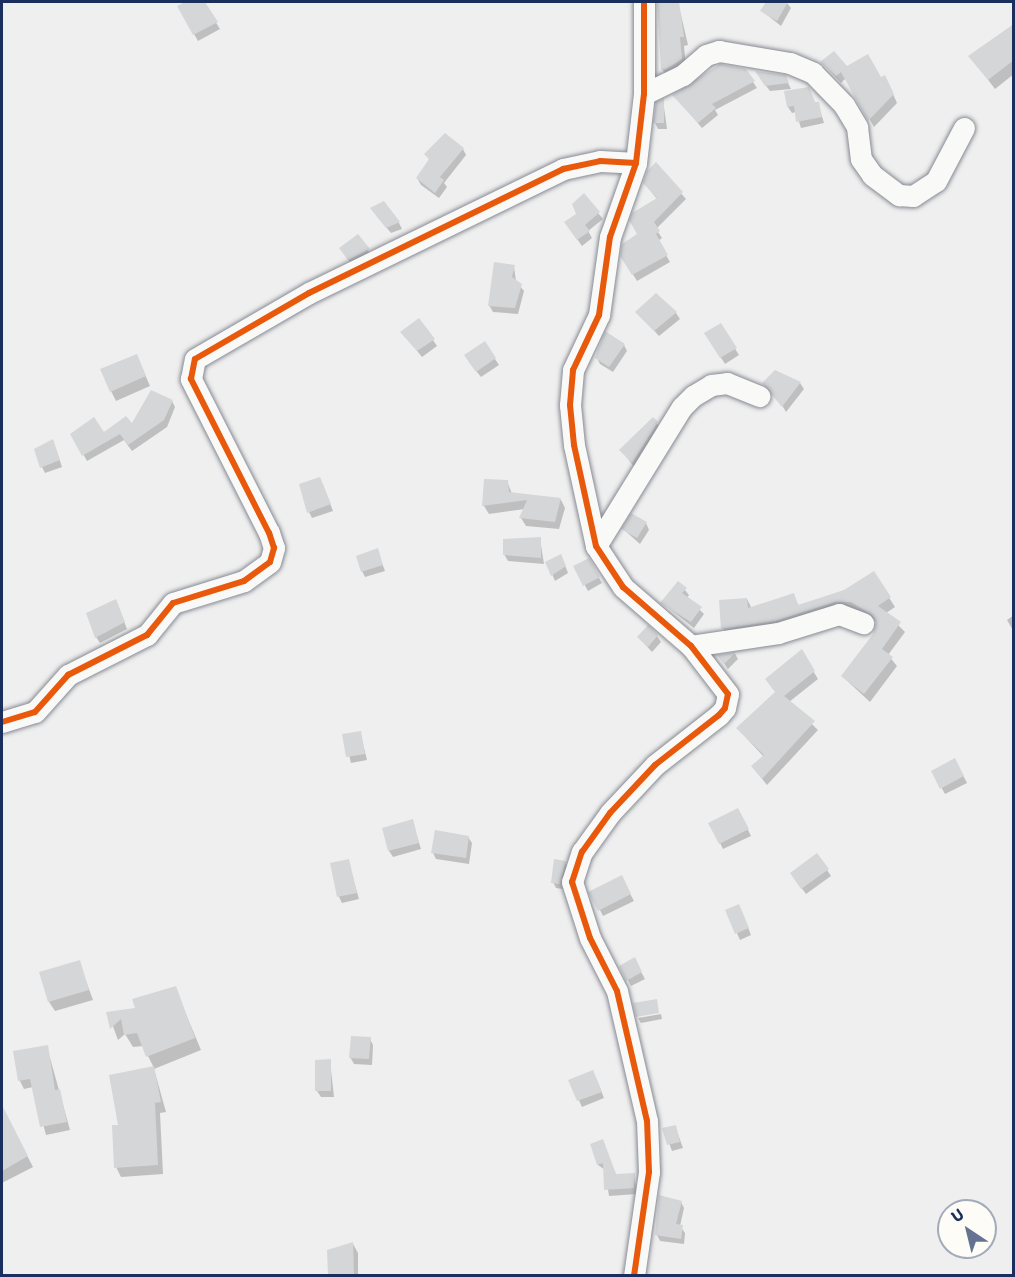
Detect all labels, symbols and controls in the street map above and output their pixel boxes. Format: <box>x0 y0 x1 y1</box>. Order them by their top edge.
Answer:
north arrow <box>937 1199 997 1259</box>
text: U <box>947 1204 968 1227</box>

